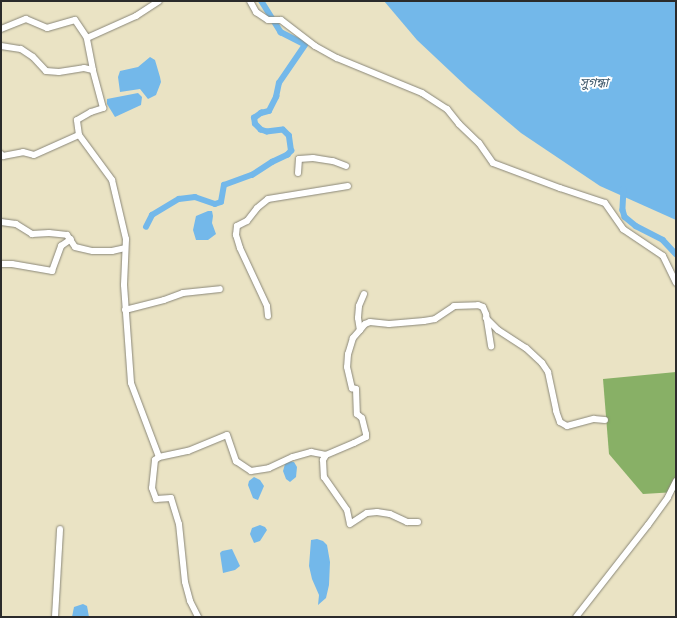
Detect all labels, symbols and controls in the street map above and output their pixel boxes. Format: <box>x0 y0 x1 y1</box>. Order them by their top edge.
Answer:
water label: সুগন্ধা <box>580 75 608 91</box>

